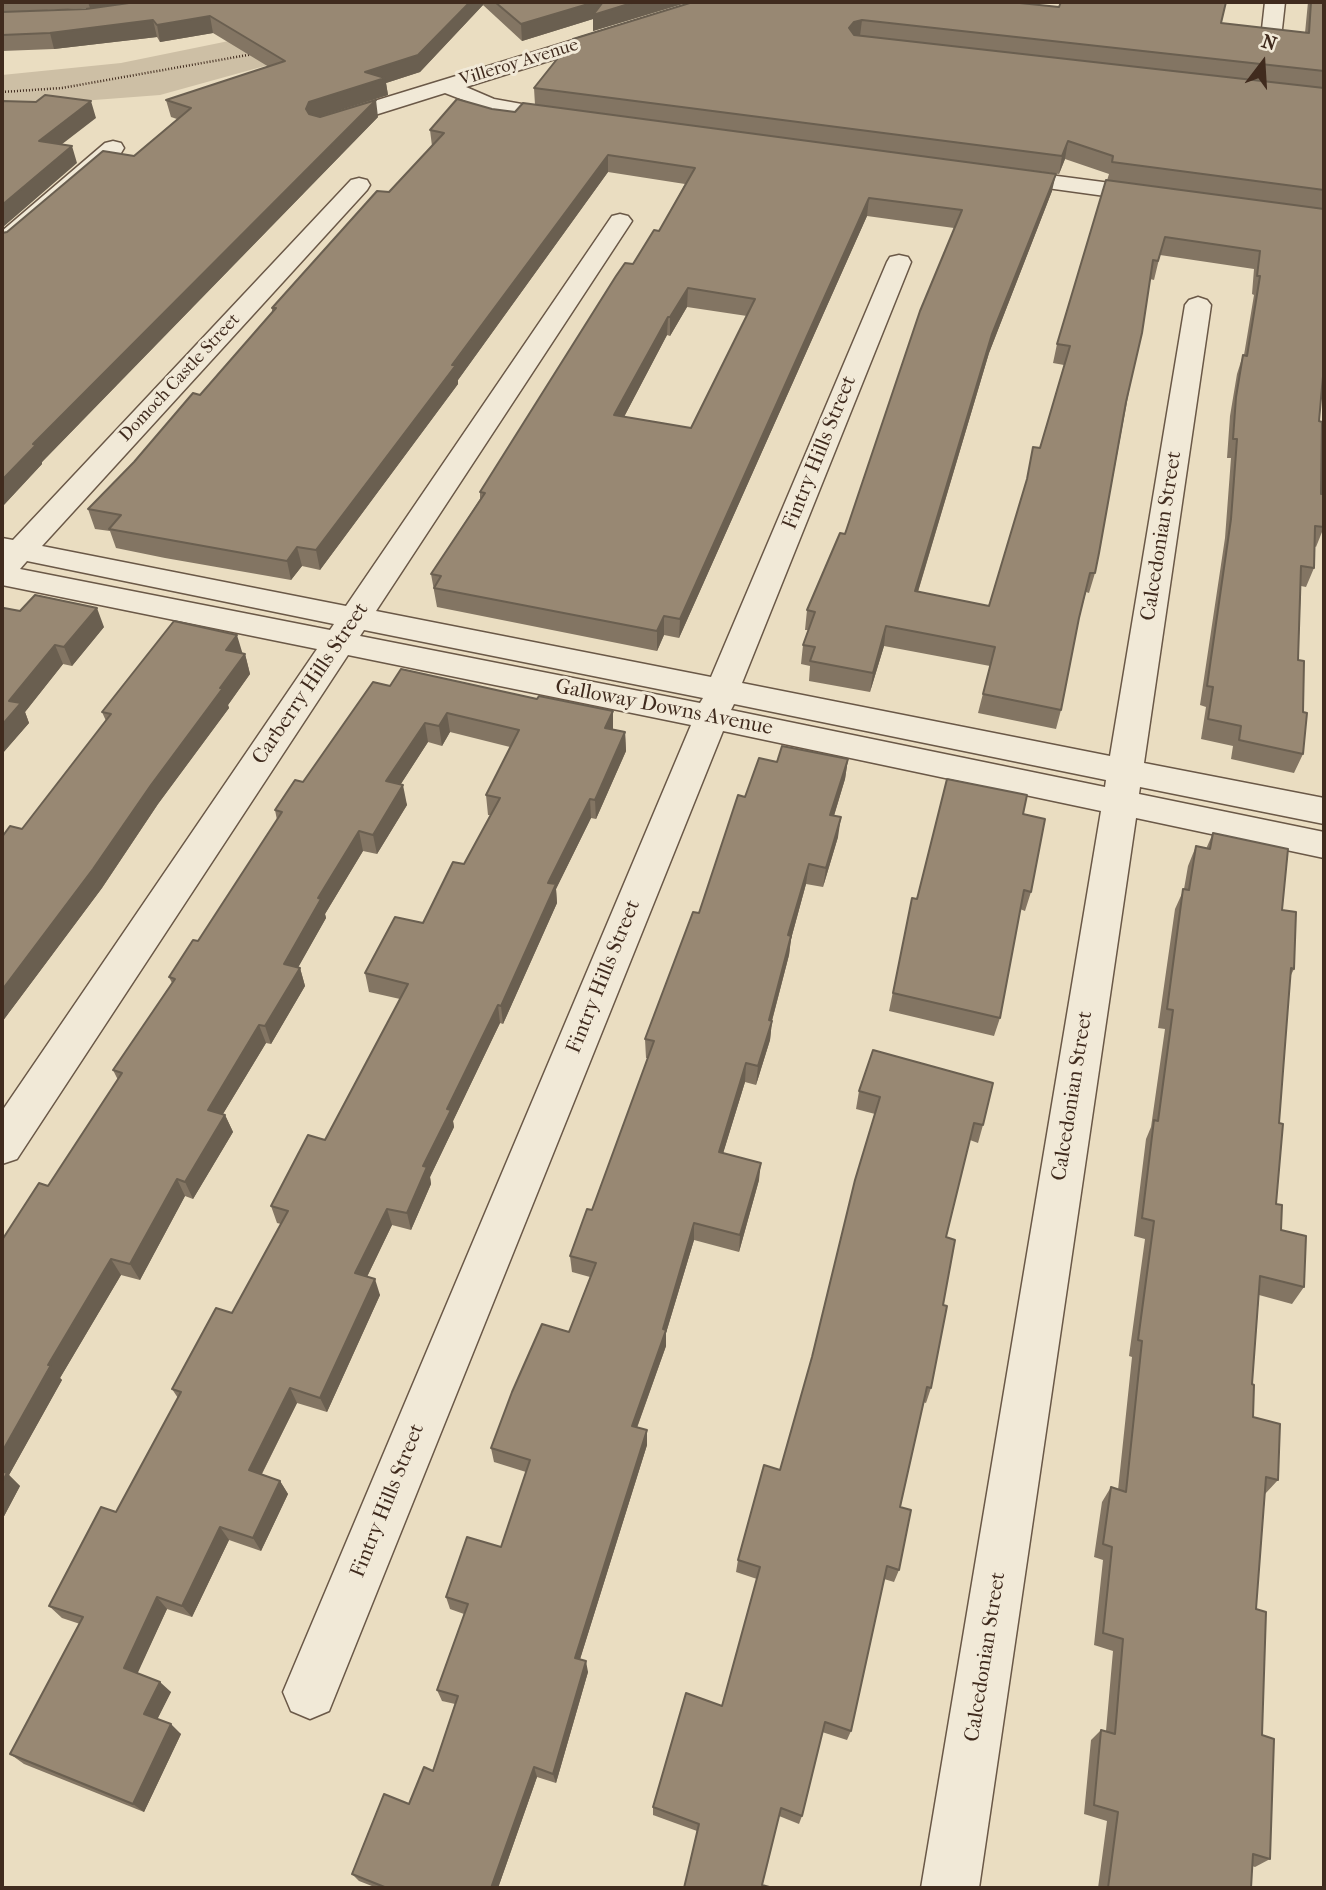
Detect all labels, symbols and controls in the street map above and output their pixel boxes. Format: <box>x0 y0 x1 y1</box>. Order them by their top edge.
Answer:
north arrow <box>1228 28 1298 98</box>
text: N <box>1259 30 1279 56</box>
street label: Villeroy Avenue <box>457 35 581 91</box>
street label: Domoch Castle Street <box>115 309 245 447</box>
street label: Fintry Hills Street <box>778 372 862 534</box>
street label: Calcedonian Street <box>1136 449 1188 623</box>
street label: Carberry Hills Street <box>247 598 375 770</box>
street label: Galloway Downs Avenue <box>553 675 775 741</box>
street label: Fintry Hills Street <box>562 896 646 1058</box>
street label: Calcedonian Street <box>1047 1009 1099 1183</box>
street label: Fintry Hills Street <box>346 1420 430 1582</box>
street label: Calcedonian Street <box>960 1570 1012 1744</box>

